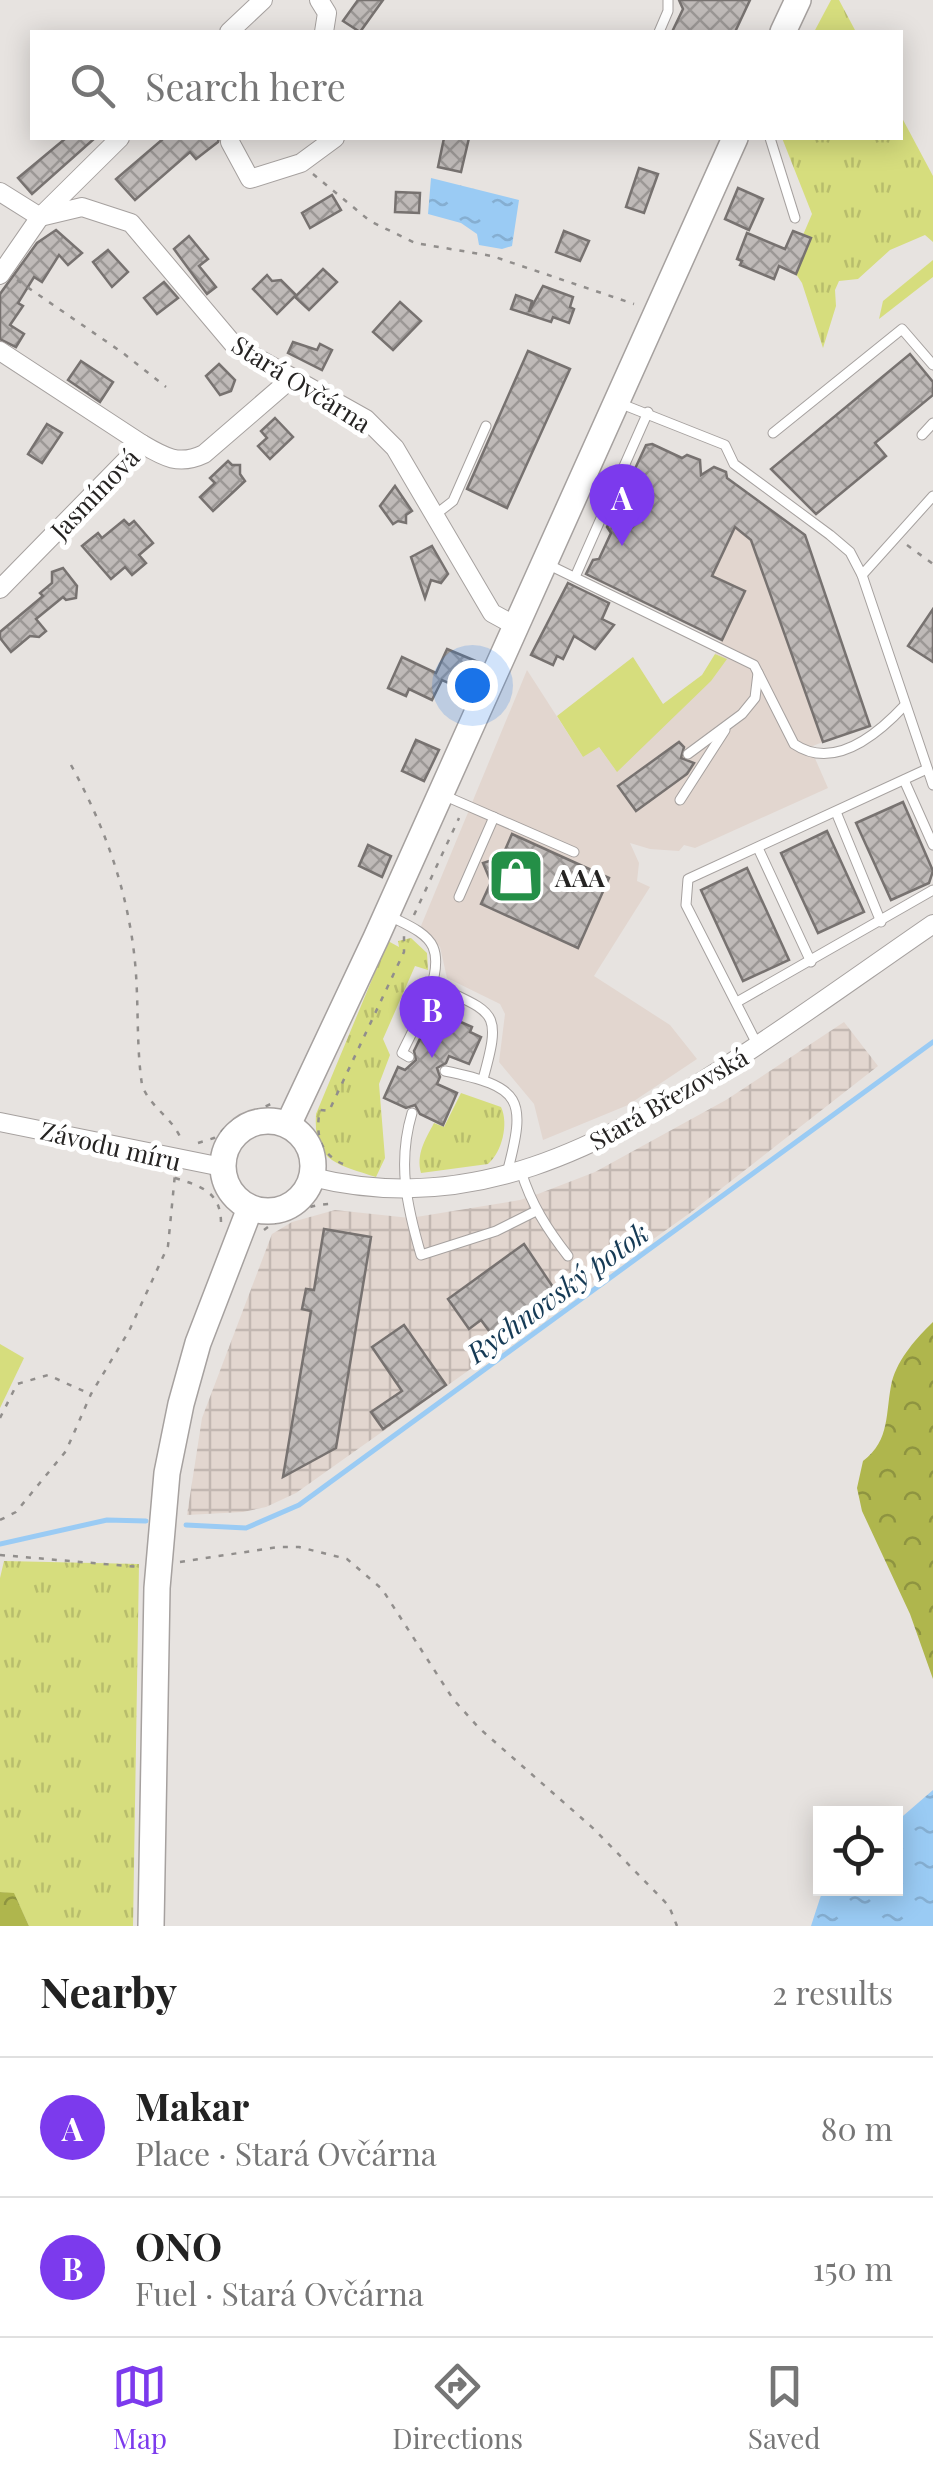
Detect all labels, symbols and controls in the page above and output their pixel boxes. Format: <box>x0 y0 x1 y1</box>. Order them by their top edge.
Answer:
search box <box>30 30 903 140</box>
icon: search <box>65 58 120 113</box>
text: Search here <box>145 60 346 111</box>
street label: Stará Ovčárna <box>226 327 378 439</box>
street label: Jasmínová <box>42 440 146 546</box>
pin: A <box>590 464 654 546</box>
your location <box>447 660 498 711</box>
shop icon: AAA <box>486 846 546 906</box>
place label: AAA <box>554 860 605 893</box>
pin: B <box>400 976 464 1058</box>
street label: Stará Březovská <box>583 1039 754 1157</box>
street label: Závodu míru <box>37 1113 185 1177</box>
water label: Rychnovský potok <box>458 1213 655 1371</box>
map controls <box>813 1806 903 1896</box>
button: locate <box>813 1806 903 1896</box>
text: Nearby <box>40 1963 177 2019</box>
text: 2 results <box>772 1970 893 2013</box>
text: Makar <box>135 2080 249 2131</box>
text: A <box>62 2106 83 2149</box>
text: 80 m <box>821 2106 893 2149</box>
text: Place · Stará Ovčárna <box>135 2131 437 2174</box>
text: ONO <box>135 2220 222 2271</box>
text: B <box>62 2246 83 2289</box>
text: 150 m <box>813 2246 893 2289</box>
text: Fuel · Stará Ovčárna <box>135 2271 424 2314</box>
tab: Map <box>112 2359 167 2456</box>
tab: Directions <box>392 2359 523 2456</box>
tab: Saved <box>748 2359 821 2456</box>

